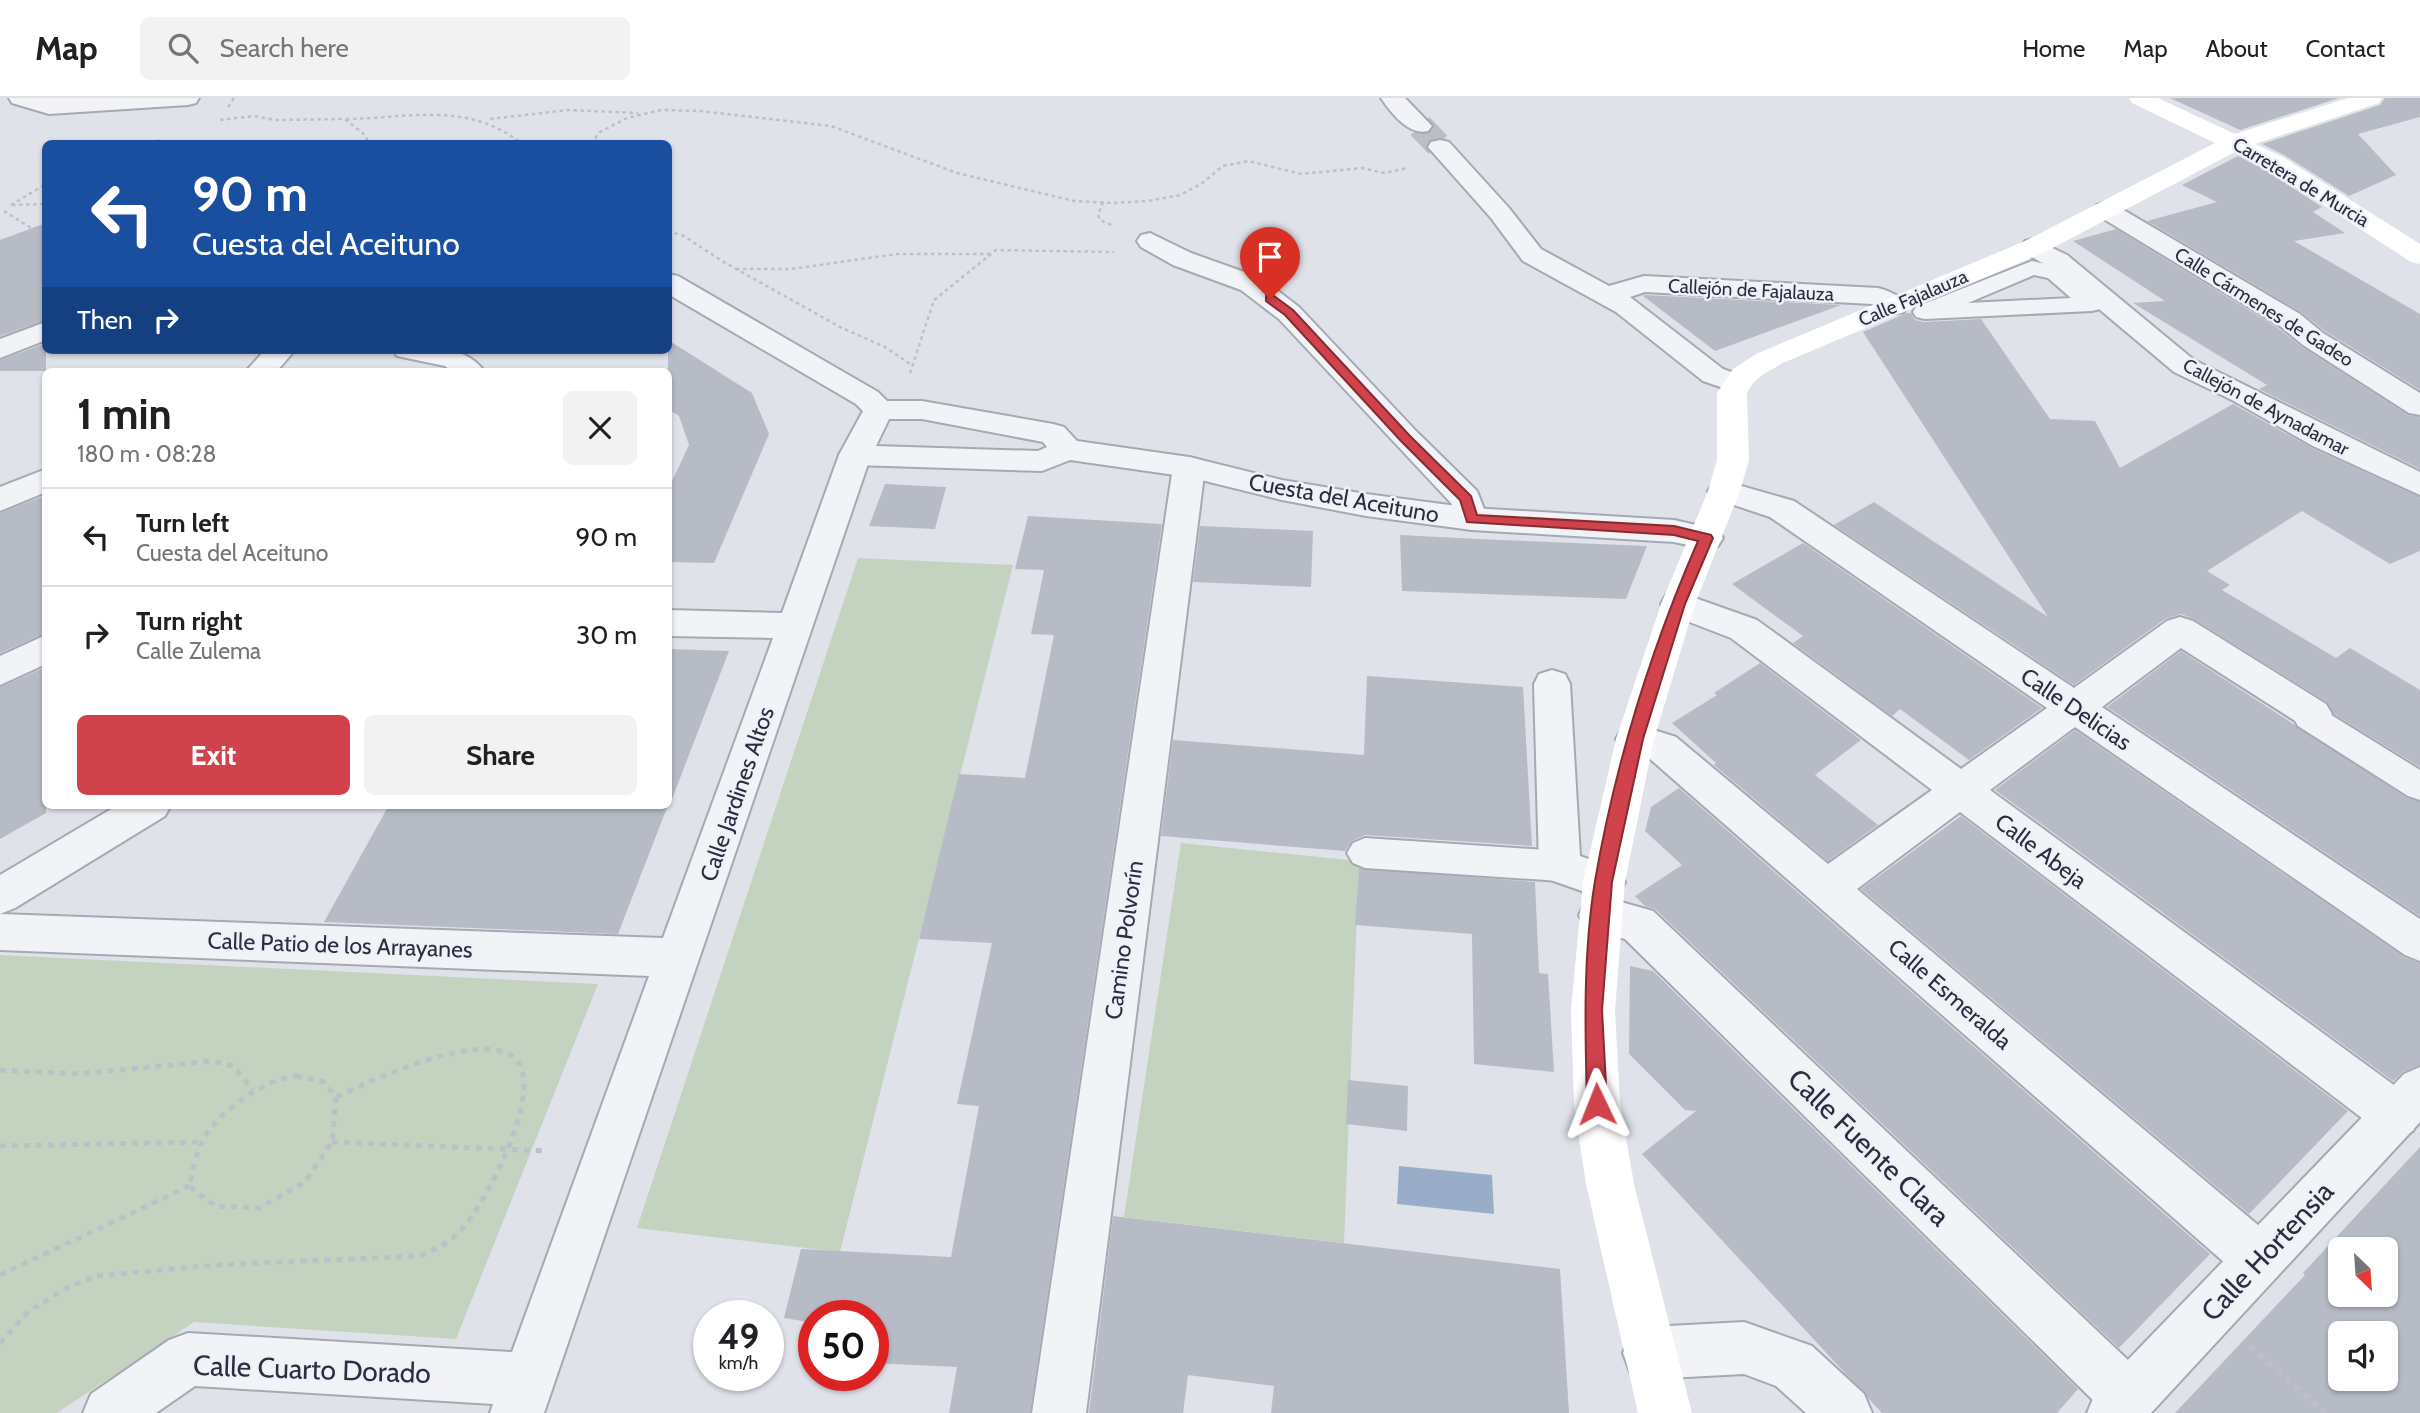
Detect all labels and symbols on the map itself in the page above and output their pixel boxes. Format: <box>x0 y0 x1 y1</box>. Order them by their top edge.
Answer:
street label: Carretera de Murcia <box>2229 132 2373 232</box>
pin <box>1240 227 1300 299</box>
street label: Calle Cármenes de Gadeo <box>2170 243 2358 371</box>
street label: Calle Fajalauza <box>1855 265 1971 331</box>
street label: Callejón de Fajalauza <box>1667 274 1835 306</box>
street label: Callejón de Aynadamar <box>2179 353 2353 461</box>
street label: Cuesta del Aceituno <box>1247 468 1441 528</box>
street label: Calle Delicias <box>2015 662 2137 756</box>
street label: Calle Jardines Altos <box>694 703 780 885</box>
street label: Calle Abeja <box>1990 807 2092 895</box>
street label: Camino Polvorín <box>1099 859 1149 1021</box>
street label: Calle Patio de los Arrayanes <box>207 926 473 964</box>
street label: Calle Esmeralda <box>1883 933 2017 1055</box>
street label: Calle Fuente Clara <box>1781 1061 1957 1233</box>
position arrow <box>1560 1067 1634 1141</box>
street label: Calle Hortensia <box>2194 1174 2341 1328</box>
north arrow <box>2328 1237 2398 1307</box>
speed limit sign: 50 <box>798 1300 889 1391</box>
street label: Calle Cuarto Dorado <box>193 1348 431 1390</box>

